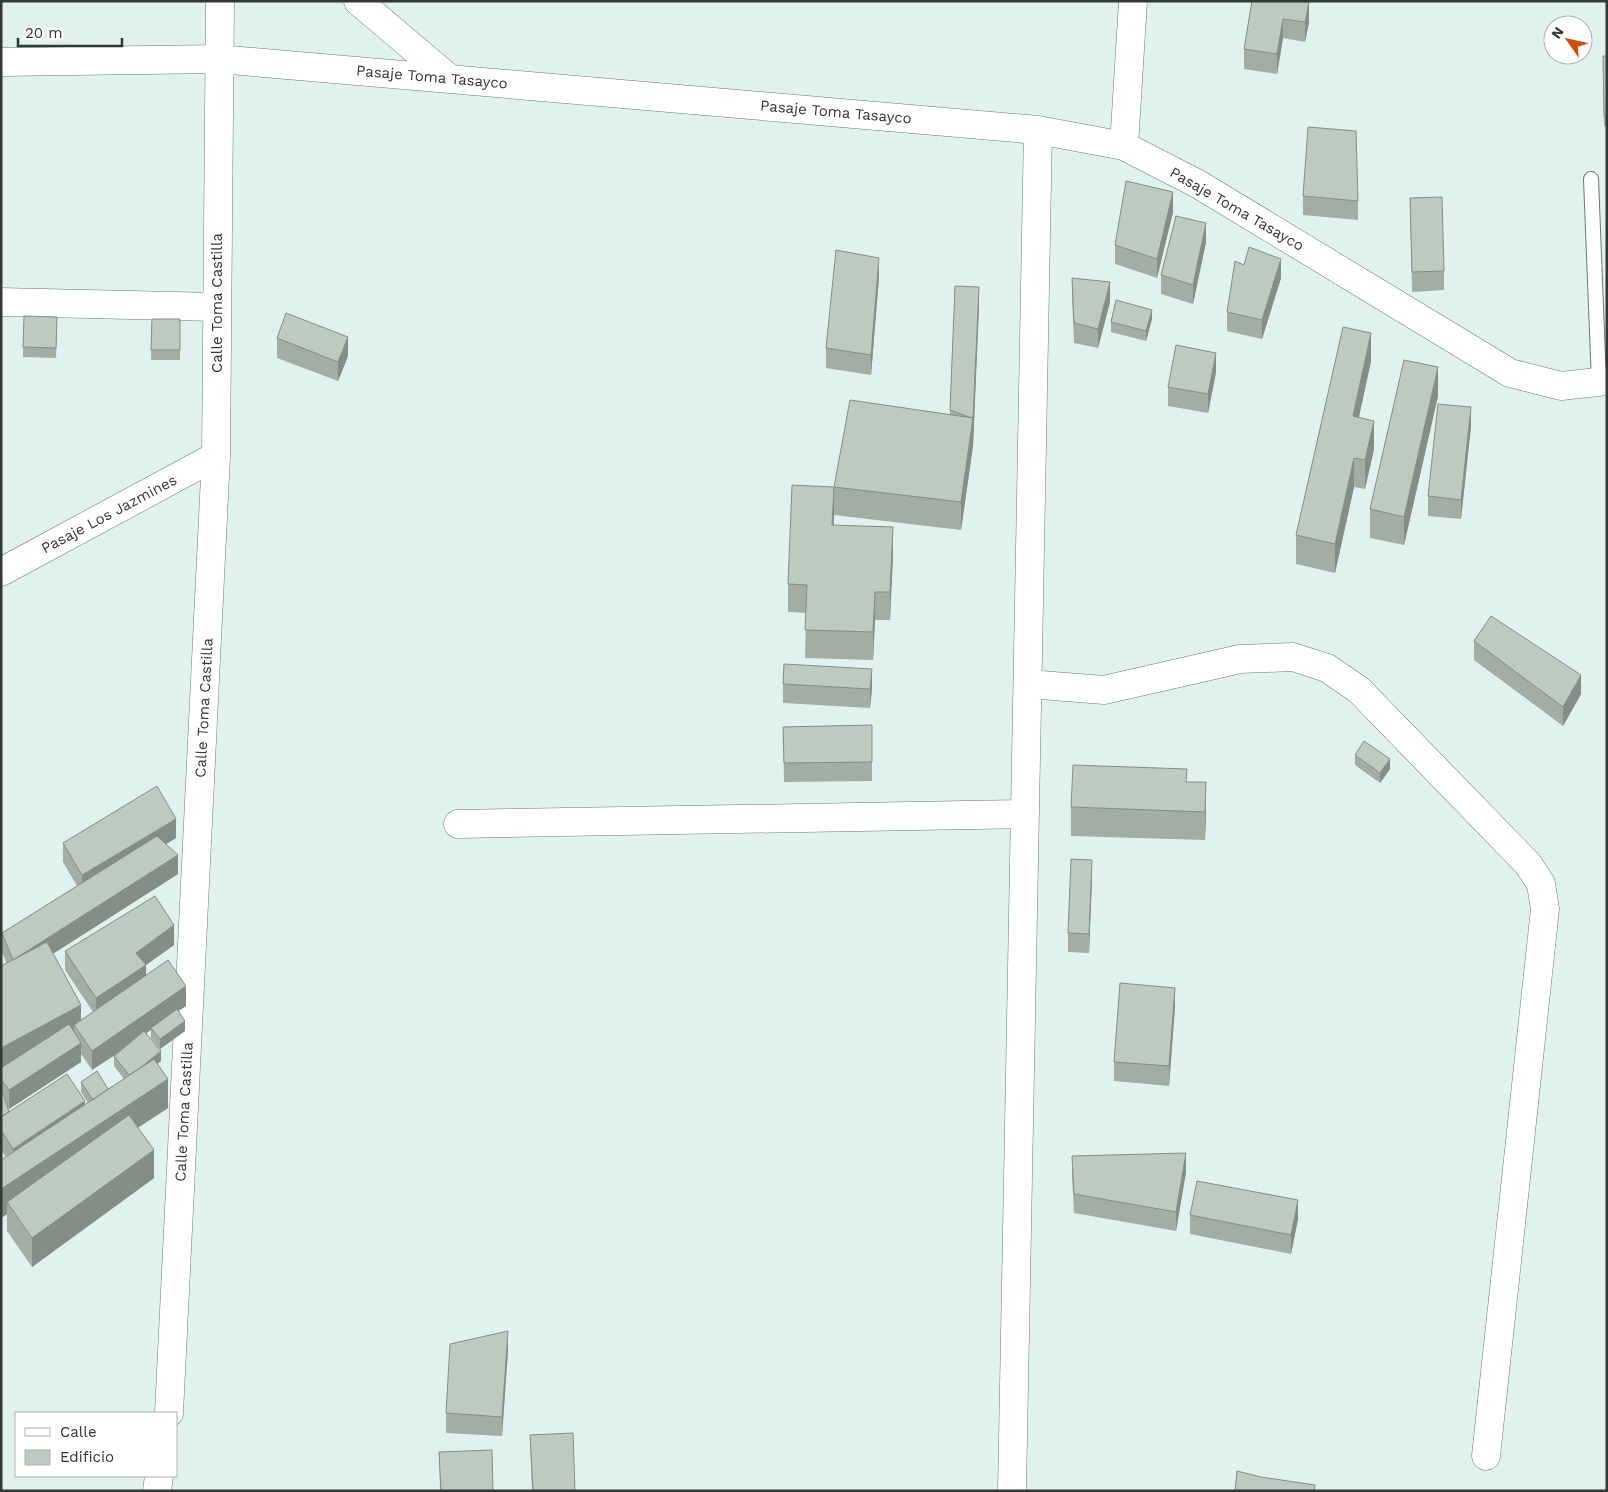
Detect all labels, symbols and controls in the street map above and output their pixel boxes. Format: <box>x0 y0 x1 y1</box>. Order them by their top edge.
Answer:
scale bar <box>18 15 121 47</box>
north arrow <box>1543 15 1593 65</box>
text: 20 m <box>25 24 63 42</box>
text: N <box>1548 24 1567 42</box>
street label: Pasaje Toma Tasayco <box>355 61 509 93</box>
street label: Pasaje Toma Tasayco <box>759 96 913 128</box>
street label: Pasaje Toma Tasayco <box>1167 163 1307 255</box>
street label: Calle Toma Castilla <box>208 233 226 373</box>
street label: Pasaje Los Jazmines <box>38 471 180 557</box>
street label: Calle Toma Castilla <box>191 637 217 778</box>
street label: Calle Toma Castilla <box>171 1041 197 1182</box>
legend <box>15 1412 178 1477</box>
text: Calle <box>60 1423 97 1441</box>
text: Edificio <box>60 1448 114 1466</box>

